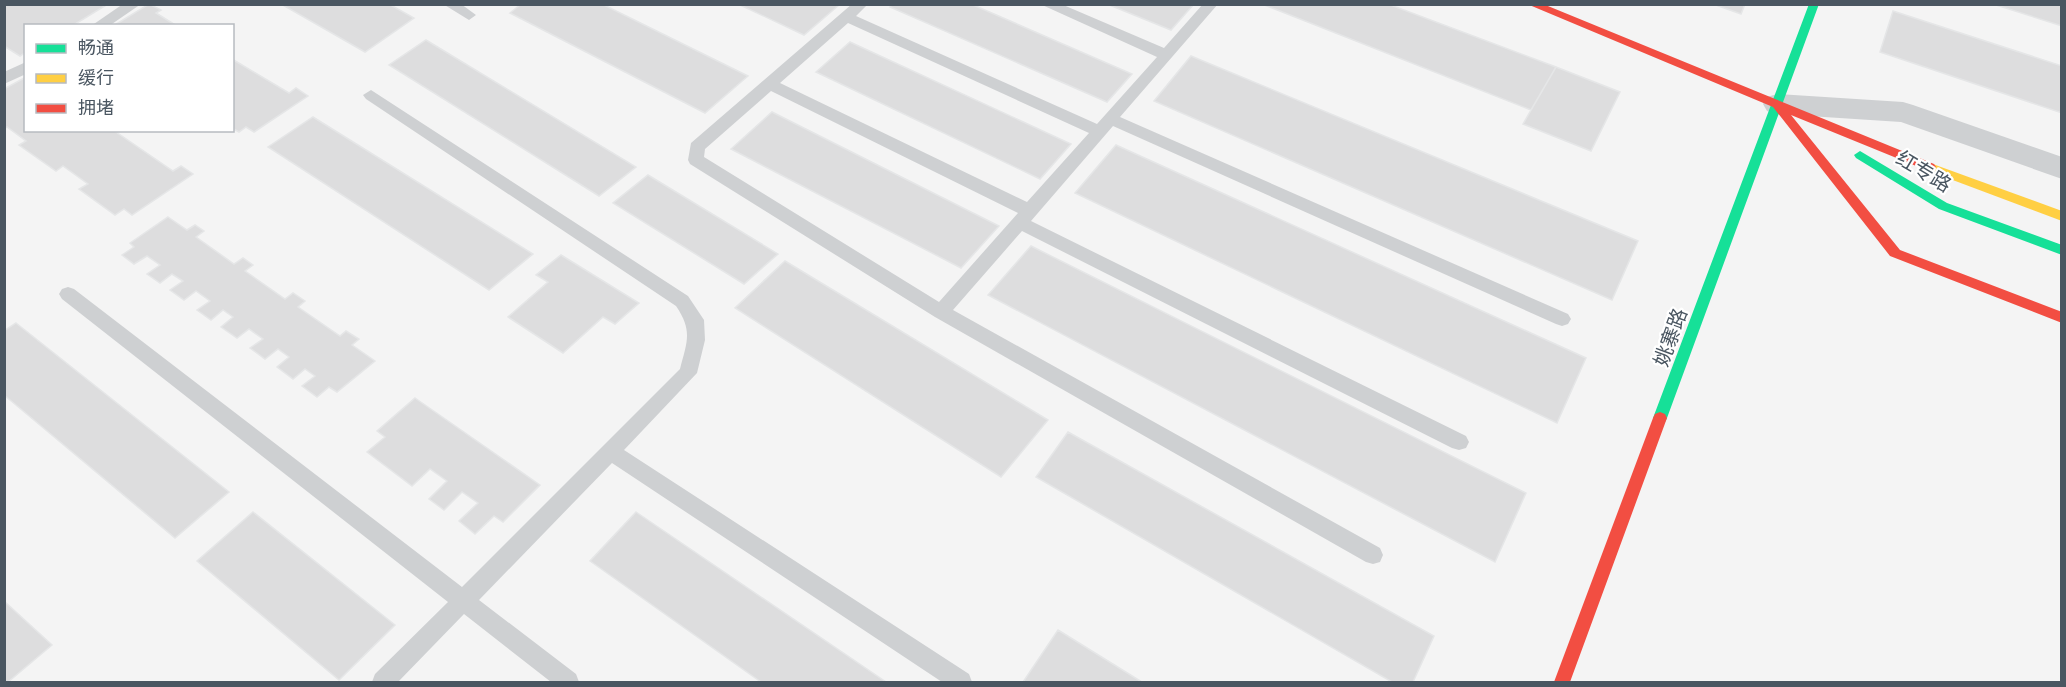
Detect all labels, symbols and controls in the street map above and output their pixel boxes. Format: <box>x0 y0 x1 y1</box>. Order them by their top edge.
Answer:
legend <box>24 24 234 132</box>
text: 畅通 <box>78 35 114 59</box>
text: 缓行 <box>78 65 114 89</box>
text: 拥堵 <box>78 95 114 119</box>
street label: 红专路 <box>1891 144 1957 198</box>
street label: 姚寨路 <box>1647 304 1693 370</box>

